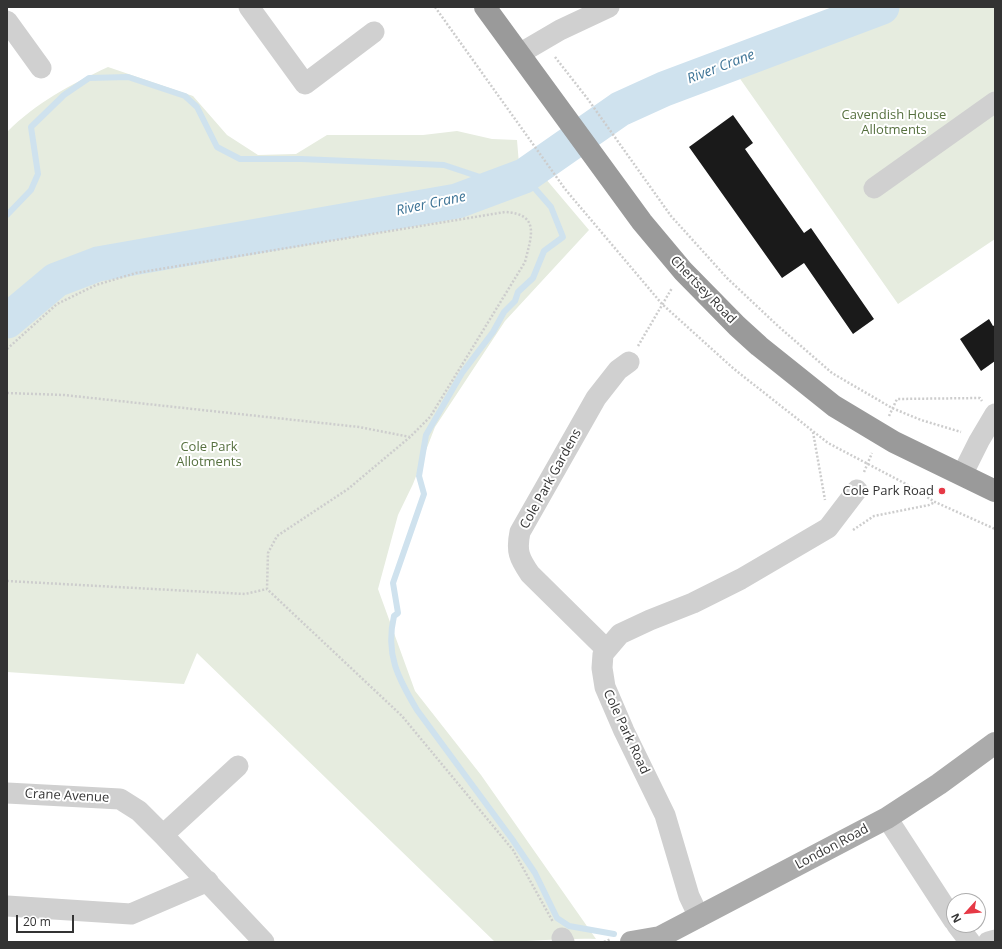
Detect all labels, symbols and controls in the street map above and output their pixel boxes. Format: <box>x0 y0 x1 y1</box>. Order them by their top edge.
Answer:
water label: River Crane <box>685 46 757 88</box>
park label: Cavendish House Allotments <box>842 107 946 138</box>
water label: River Crane <box>395 188 467 220</box>
street label: Chertsey Road <box>667 253 739 327</box>
street label: Cole Park Gardens <box>517 426 585 532</box>
park label: Cole Park Allotments <box>176 439 242 470</box>
place label: Cole Park Road <box>842 483 934 499</box>
marker: Cole Park Road <box>937 486 947 496</box>
street label: Cole Park Road <box>600 687 652 777</box>
street label: Crane Avenue <box>24 786 110 806</box>
street label: London Road <box>793 821 871 873</box>
north arrow <box>946 893 986 933</box>
scale bar <box>18 907 76 933</box>
text: N <box>947 911 964 926</box>
text: 20 m <box>23 913 51 930</box>

